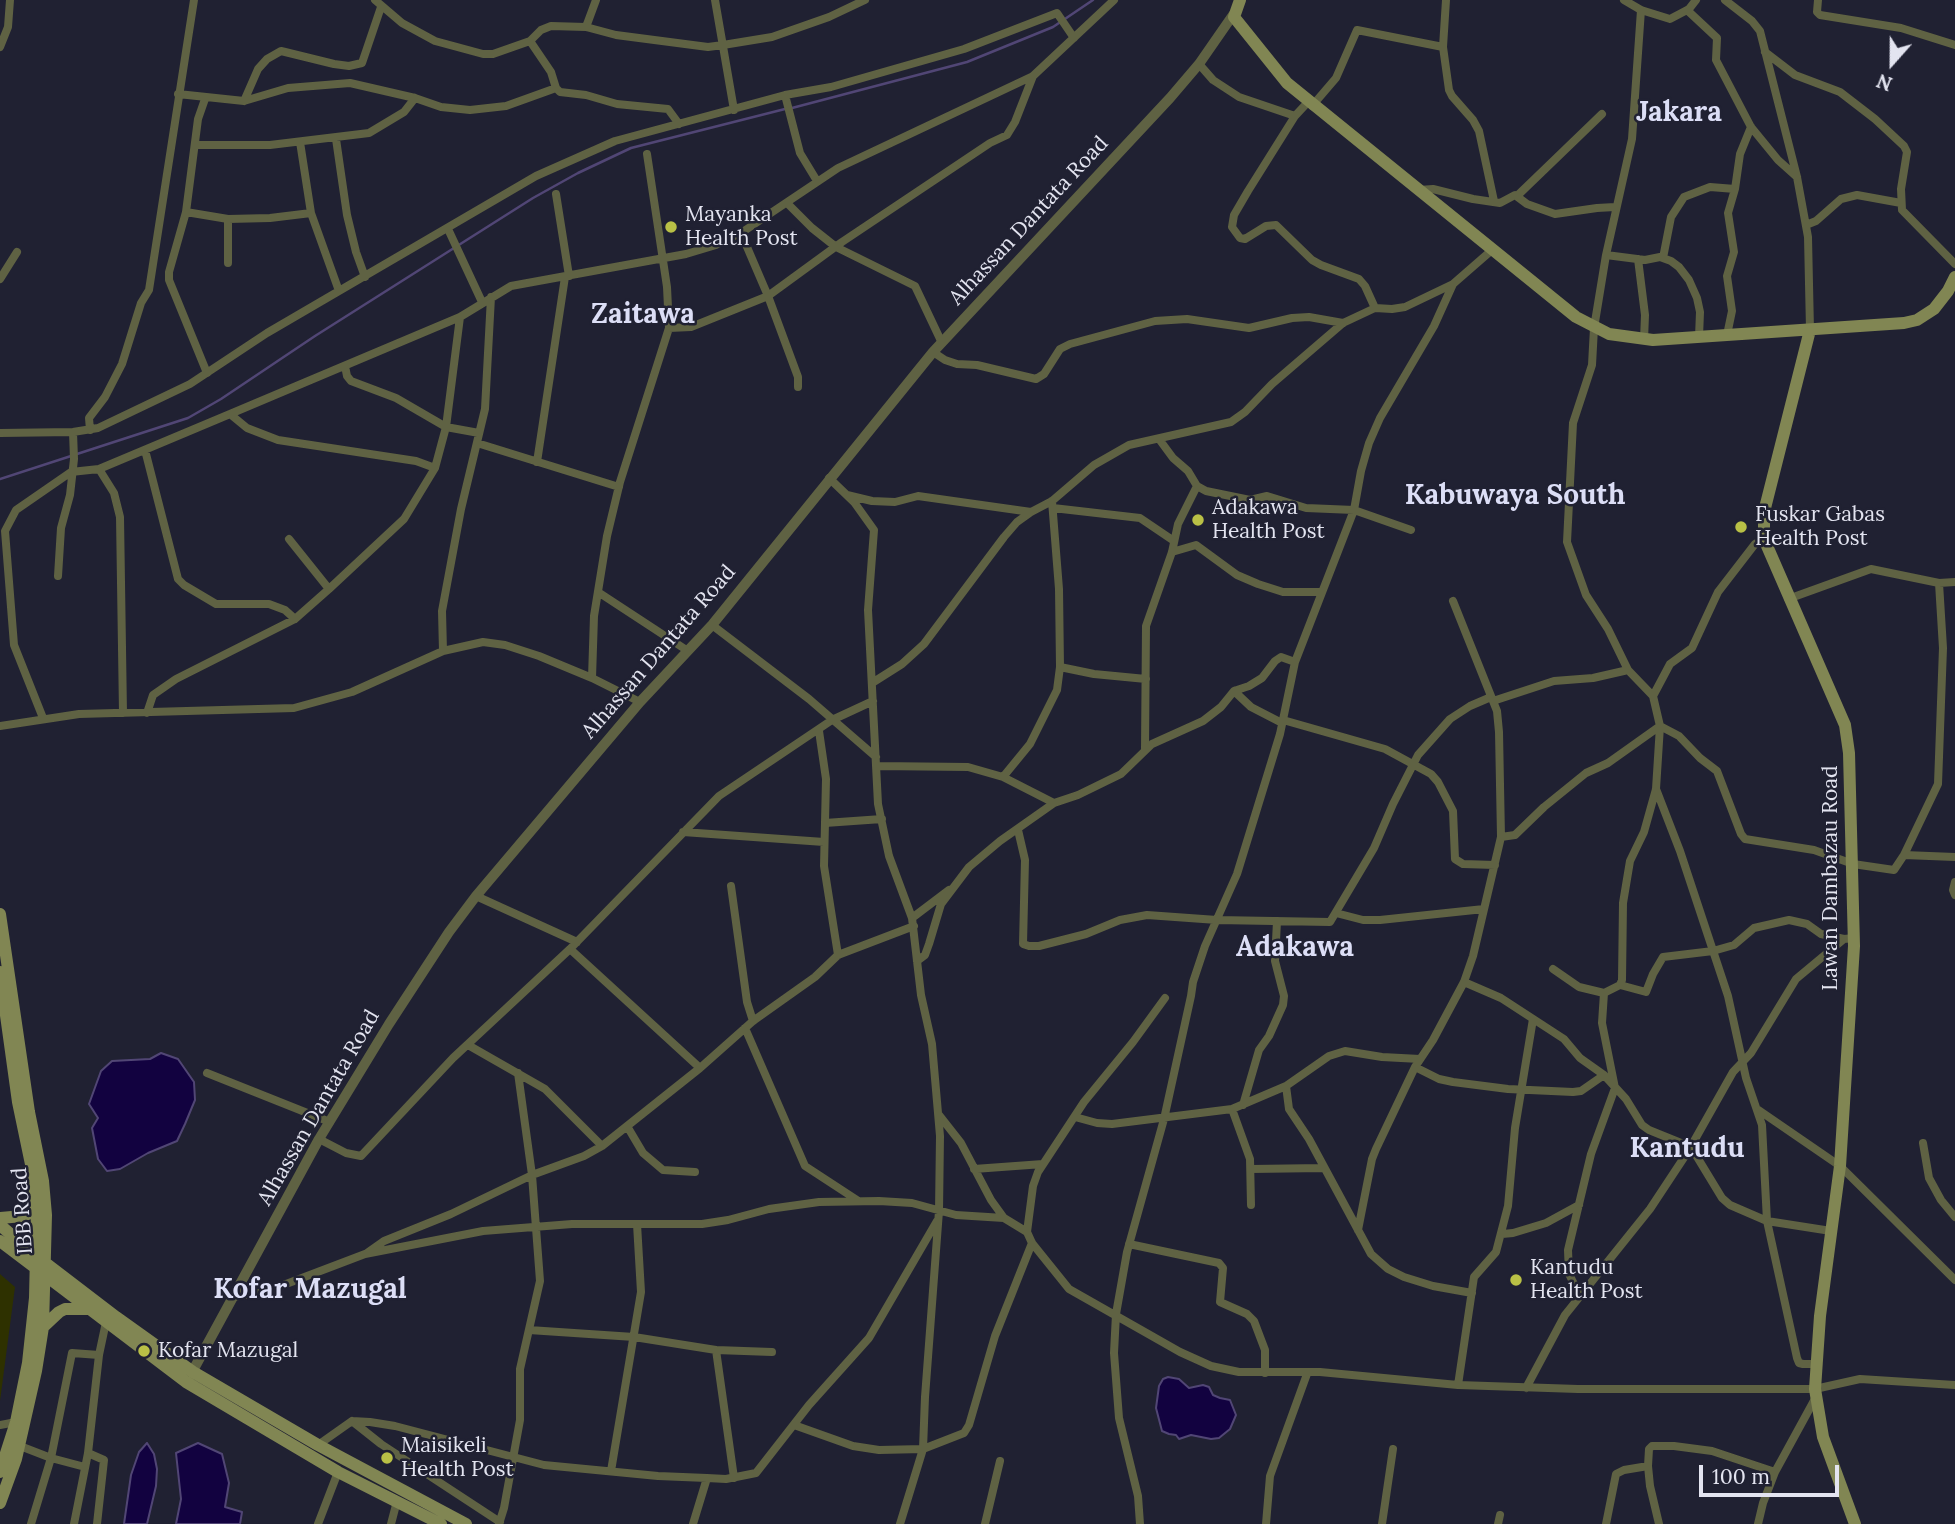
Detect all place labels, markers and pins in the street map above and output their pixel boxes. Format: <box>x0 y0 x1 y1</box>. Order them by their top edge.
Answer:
place label: Mayanka Health Post <box>685 202 798 252</box>
marker: Mayanka Health Post <box>663 219 679 235</box>
place label: Adakawa Health Post <box>1212 495 1325 545</box>
place label: Fuskar Gabas Health Post <box>1755 502 1885 552</box>
marker: Adakawa Health Post <box>1190 512 1206 528</box>
marker: Fuskar Gabas Health Post <box>1733 519 1749 535</box>
place label: Kantudu Health Post <box>1530 1255 1643 1305</box>
marker: Kantudu Health Post <box>1508 1272 1524 1288</box>
place label: Kofar Mazugal <box>158 1338 298 1364</box>
marker: Kofar Mazugal <box>136 1343 152 1359</box>
place label: Maisikeli Health Post <box>401 1433 514 1483</box>
marker: Maisikeli Health Post <box>379 1450 395 1466</box>

